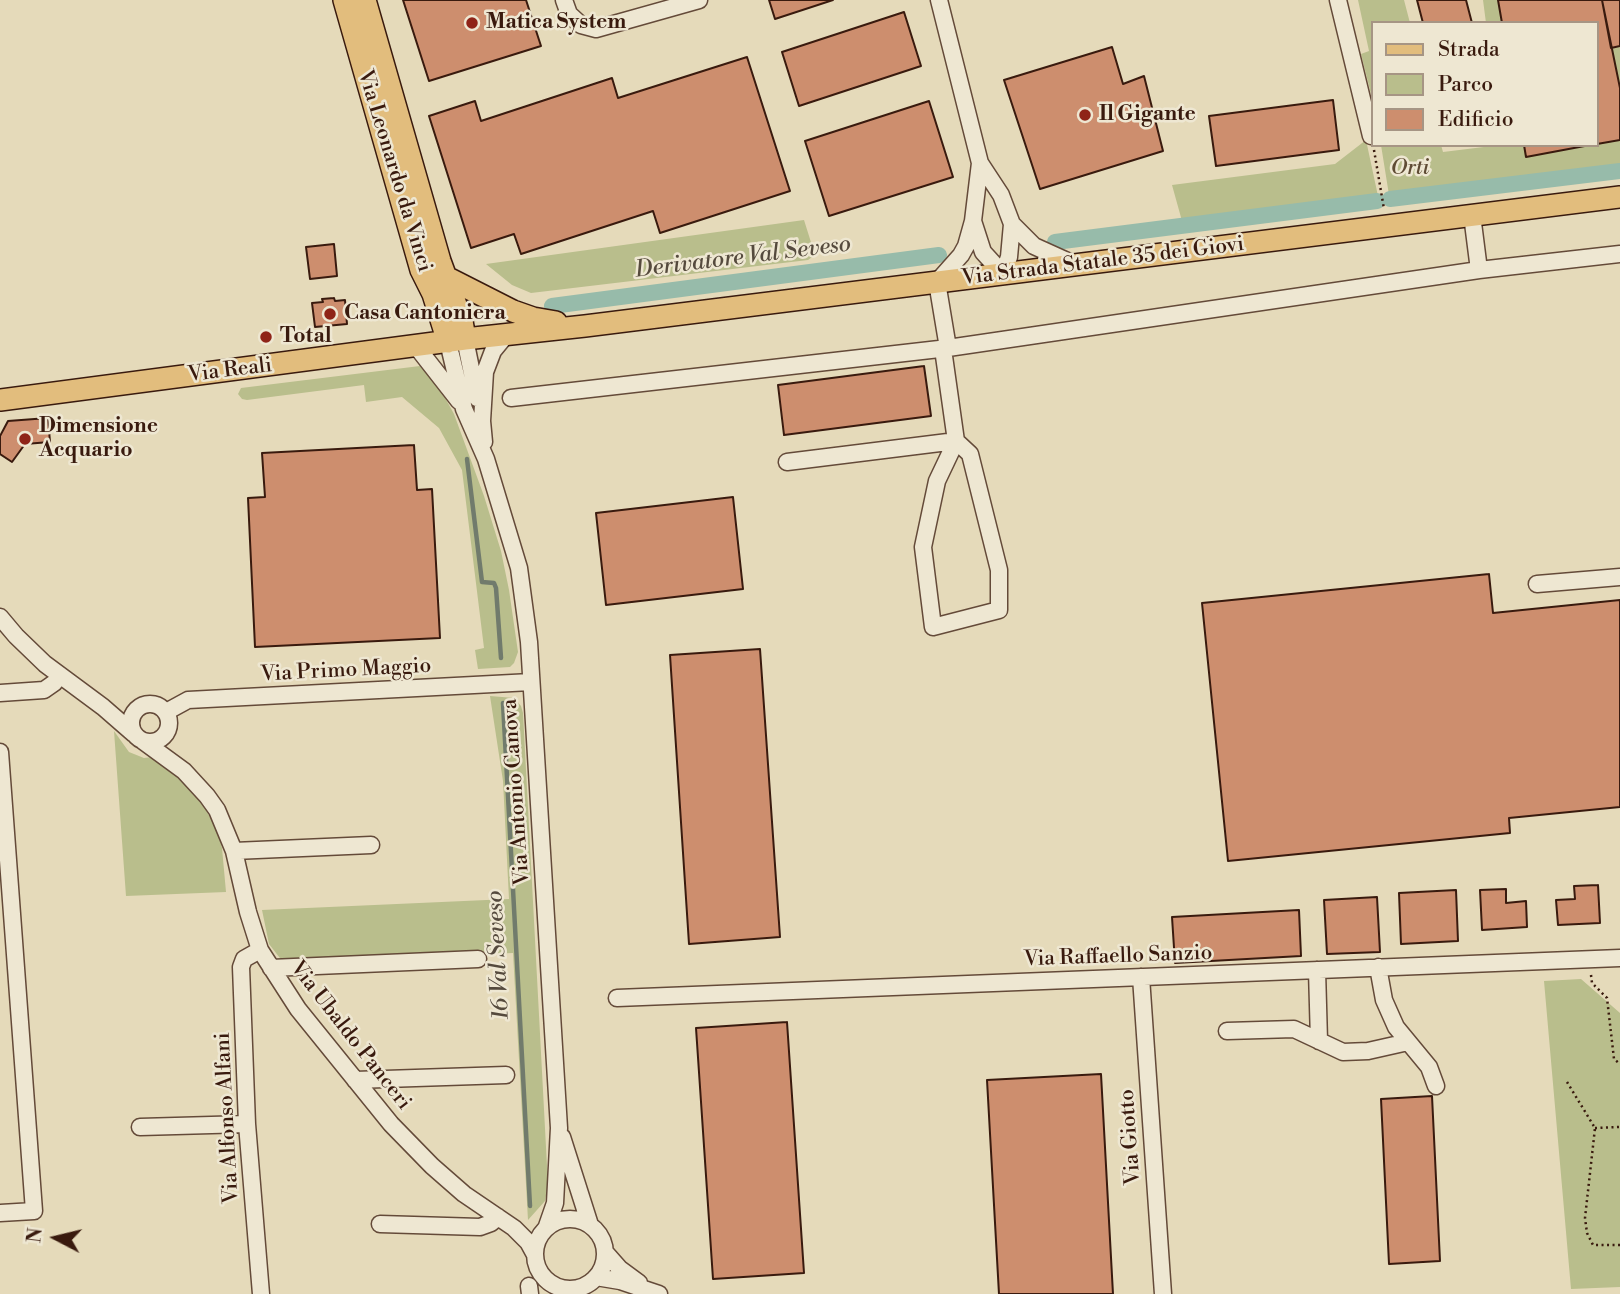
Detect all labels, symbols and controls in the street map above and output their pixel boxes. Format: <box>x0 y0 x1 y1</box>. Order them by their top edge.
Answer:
place label: Matica System <box>486 10 626 36</box>
marker: Matica System <box>464 15 480 31</box>
legend <box>1372 21 1599 147</box>
text: Strada <box>1438 37 1500 63</box>
street label: Via Leonardo da Vinci <box>351 67 437 275</box>
text: Parco <box>1438 72 1493 98</box>
place label: Il Gigante <box>1099 102 1196 128</box>
marker: Il Gigante <box>1077 107 1093 123</box>
text: Edificio <box>1438 107 1514 133</box>
park label: Orti <box>1391 156 1429 182</box>
water label: Derivatore Val Seveso <box>634 231 852 285</box>
street label: Via Strada Statale 35 dei Giovi <box>960 232 1246 292</box>
place label: Casa Cantoniera <box>344 301 506 327</box>
marker: Casa Cantoniera <box>322 306 338 322</box>
place label: Total <box>280 324 332 350</box>
marker: Total <box>258 329 274 345</box>
street label: Via Reali <box>187 353 273 389</box>
place label: Dimensione Acquario <box>39 414 158 464</box>
marker: Dimensione Acquario <box>17 431 33 447</box>
street label: Via Primo Maggio <box>260 654 432 688</box>
street label: Via Antonio Canova <box>498 698 536 886</box>
water label: 16 Val Seveso <box>482 890 516 1020</box>
street label: Via Raffaello Sanzio <box>1023 941 1213 973</box>
street label: Via Ubaldo Panceri <box>284 956 416 1116</box>
street label: Via Alfonso Alfani <box>211 1032 245 1204</box>
street label: Via Giotto <box>1115 1088 1147 1186</box>
north arrow <box>21 1203 91 1273</box>
text: N <box>22 1227 48 1244</box>

